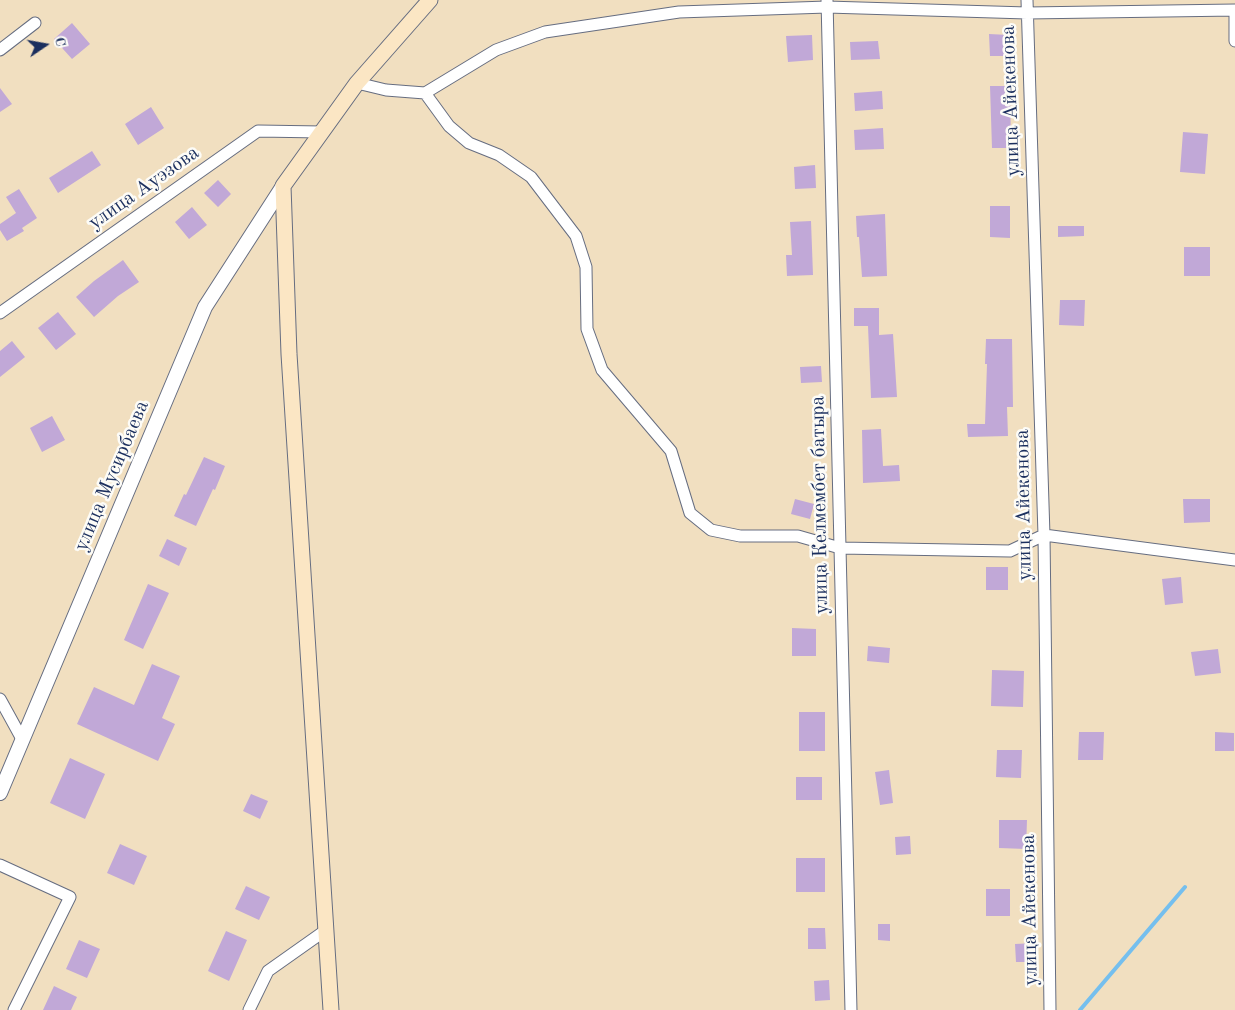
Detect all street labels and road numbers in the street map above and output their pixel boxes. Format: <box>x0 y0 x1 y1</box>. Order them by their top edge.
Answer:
street label: улица Айекенова <box>996 25 1026 177</box>
street label: улица Ауэзова <box>84 141 204 235</box>
street label: улица Келмембет батыра <box>806 395 834 615</box>
street label: улица Мусирбаева <box>69 397 155 555</box>
street label: улица Айекенова <box>1011 429 1037 581</box>
street label: улица Айекенова <box>1017 834 1043 986</box>

